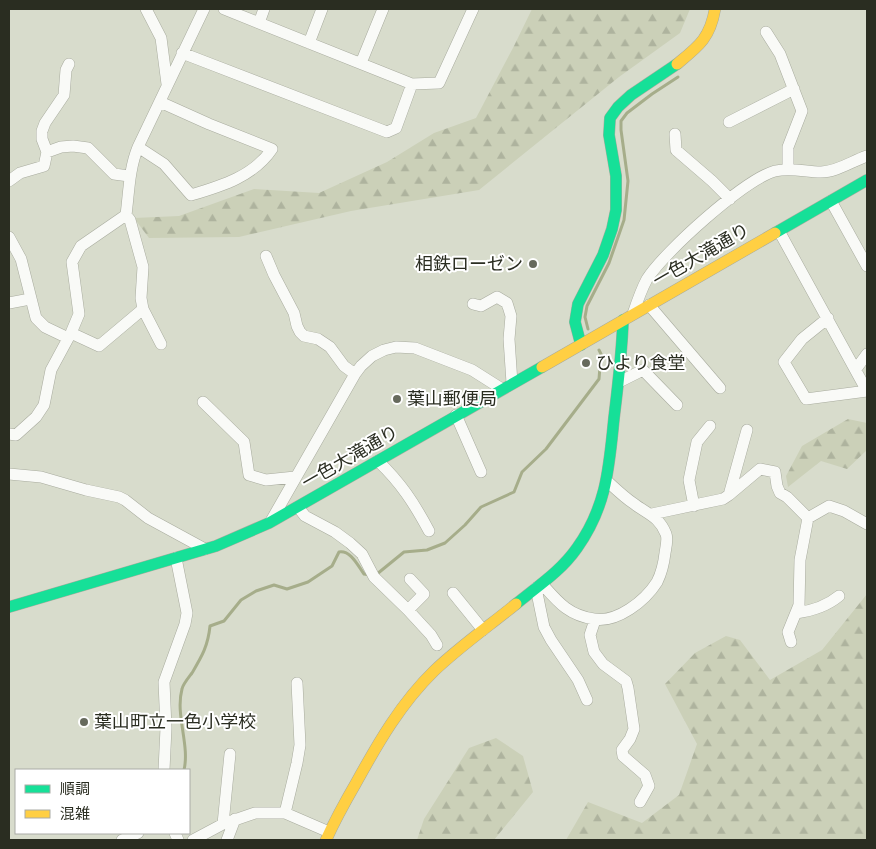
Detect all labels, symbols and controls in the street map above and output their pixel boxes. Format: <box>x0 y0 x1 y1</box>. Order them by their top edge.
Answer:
street label: 一色大滝通り <box>648 217 754 292</box>
place label: 相鉄ローゼン <box>415 251 523 276</box>
marker: 相鉄ローゼン <box>527 258 539 270</box>
place label: ひより食堂 <box>596 350 686 375</box>
marker: ひより食堂 <box>580 357 592 369</box>
place label: 葉山郵便局 <box>407 386 497 411</box>
marker: 葉山郵便局 <box>391 393 403 405</box>
street label: 一色大滝通り <box>297 419 403 494</box>
place label: 葉山町立一色小学校 <box>94 709 256 734</box>
marker: 葉山町立一色小学校 <box>78 716 90 728</box>
legend <box>15 769 190 834</box>
text: 順調 <box>60 778 90 799</box>
text: 混雑 <box>60 803 90 824</box>

